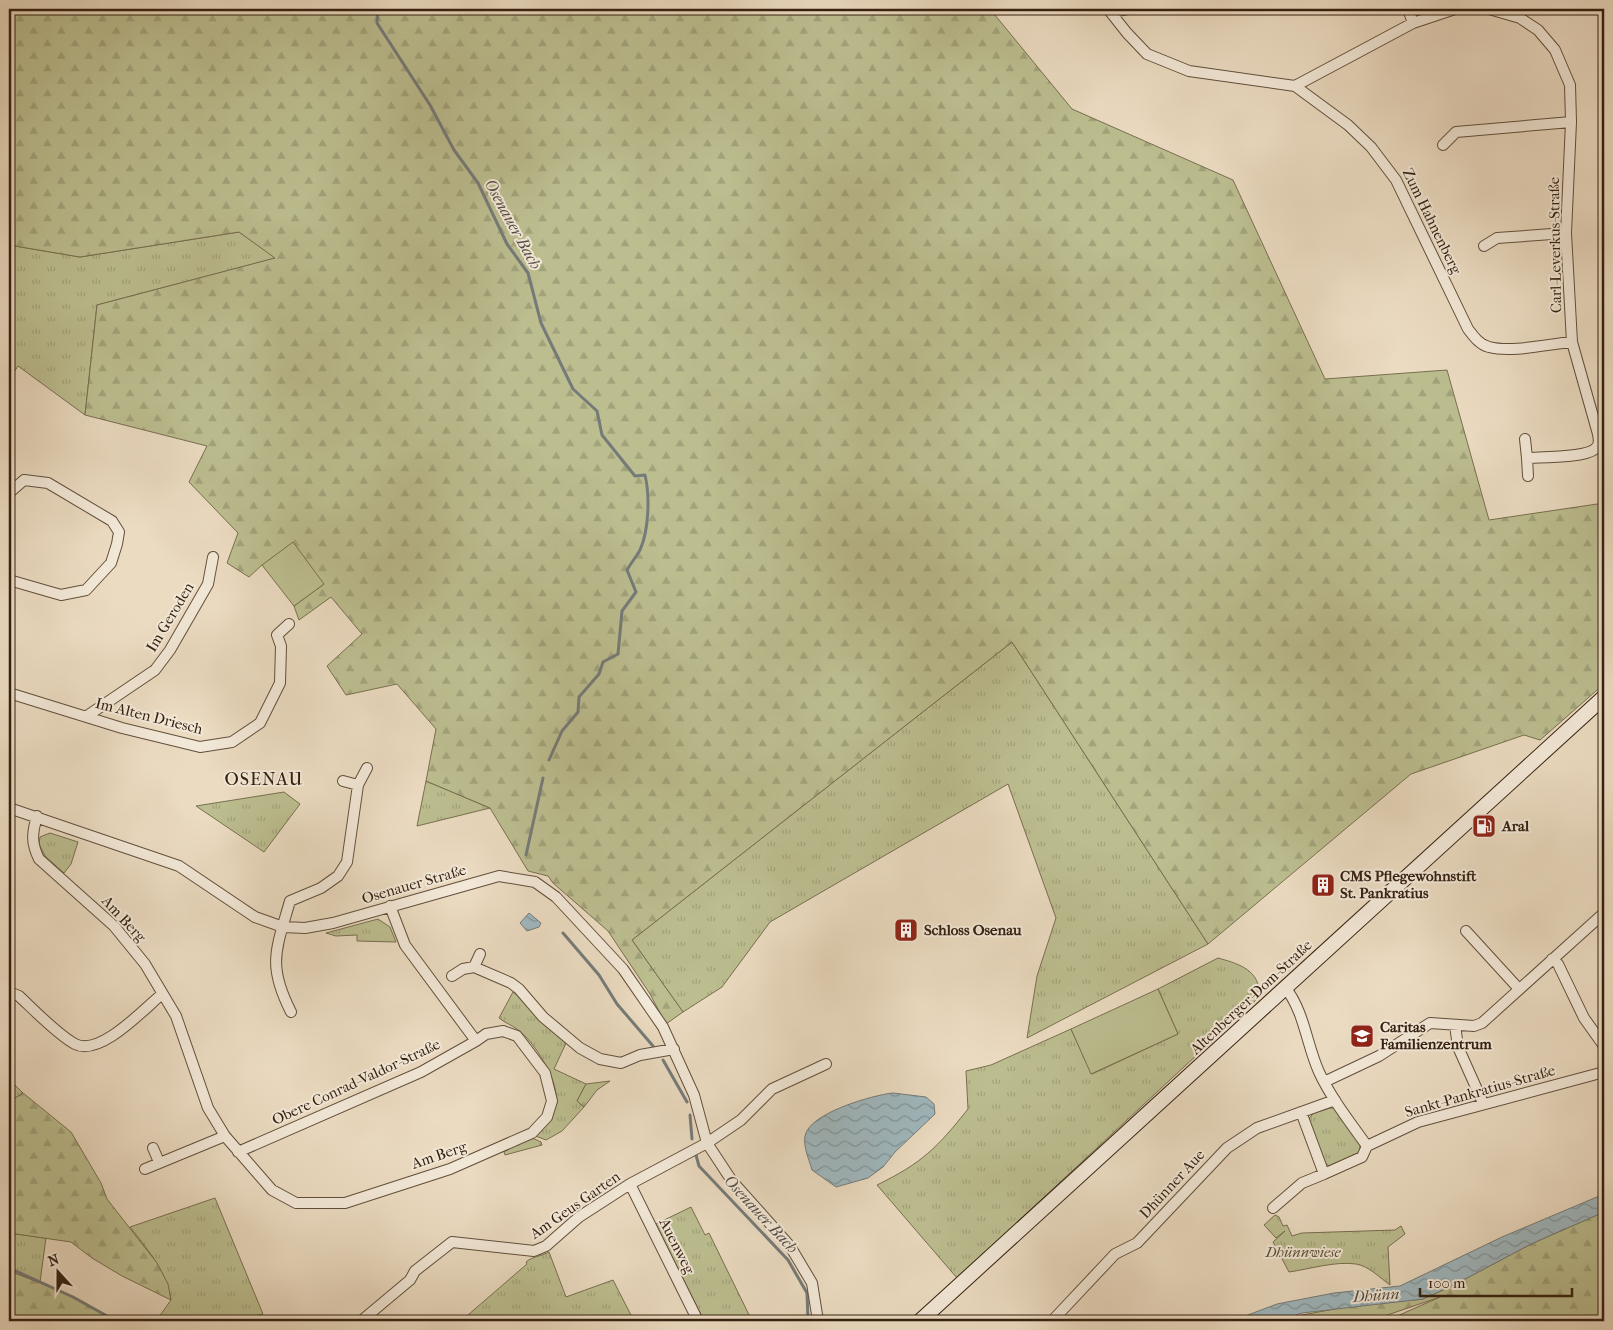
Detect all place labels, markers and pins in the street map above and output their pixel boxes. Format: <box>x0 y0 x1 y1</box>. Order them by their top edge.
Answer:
fuel station icon: Aral <box>1471 813 1497 839</box>
place label: Aral <box>1501 817 1530 835</box>
place label: CMS Pflegewohnstift St. Pankratius <box>1340 867 1477 902</box>
building icon: CMS Pflegewohnstift St. Pankratius <box>1310 872 1336 898</box>
building icon: Schloss Osenau <box>893 917 919 943</box>
place label: Schloss Osenau <box>924 921 1022 939</box>
place label: Caritas Familienzentrum <box>1379 1018 1492 1053</box>
school or university icon: Caritas Familienzentrum <box>1349 1023 1375 1049</box>

